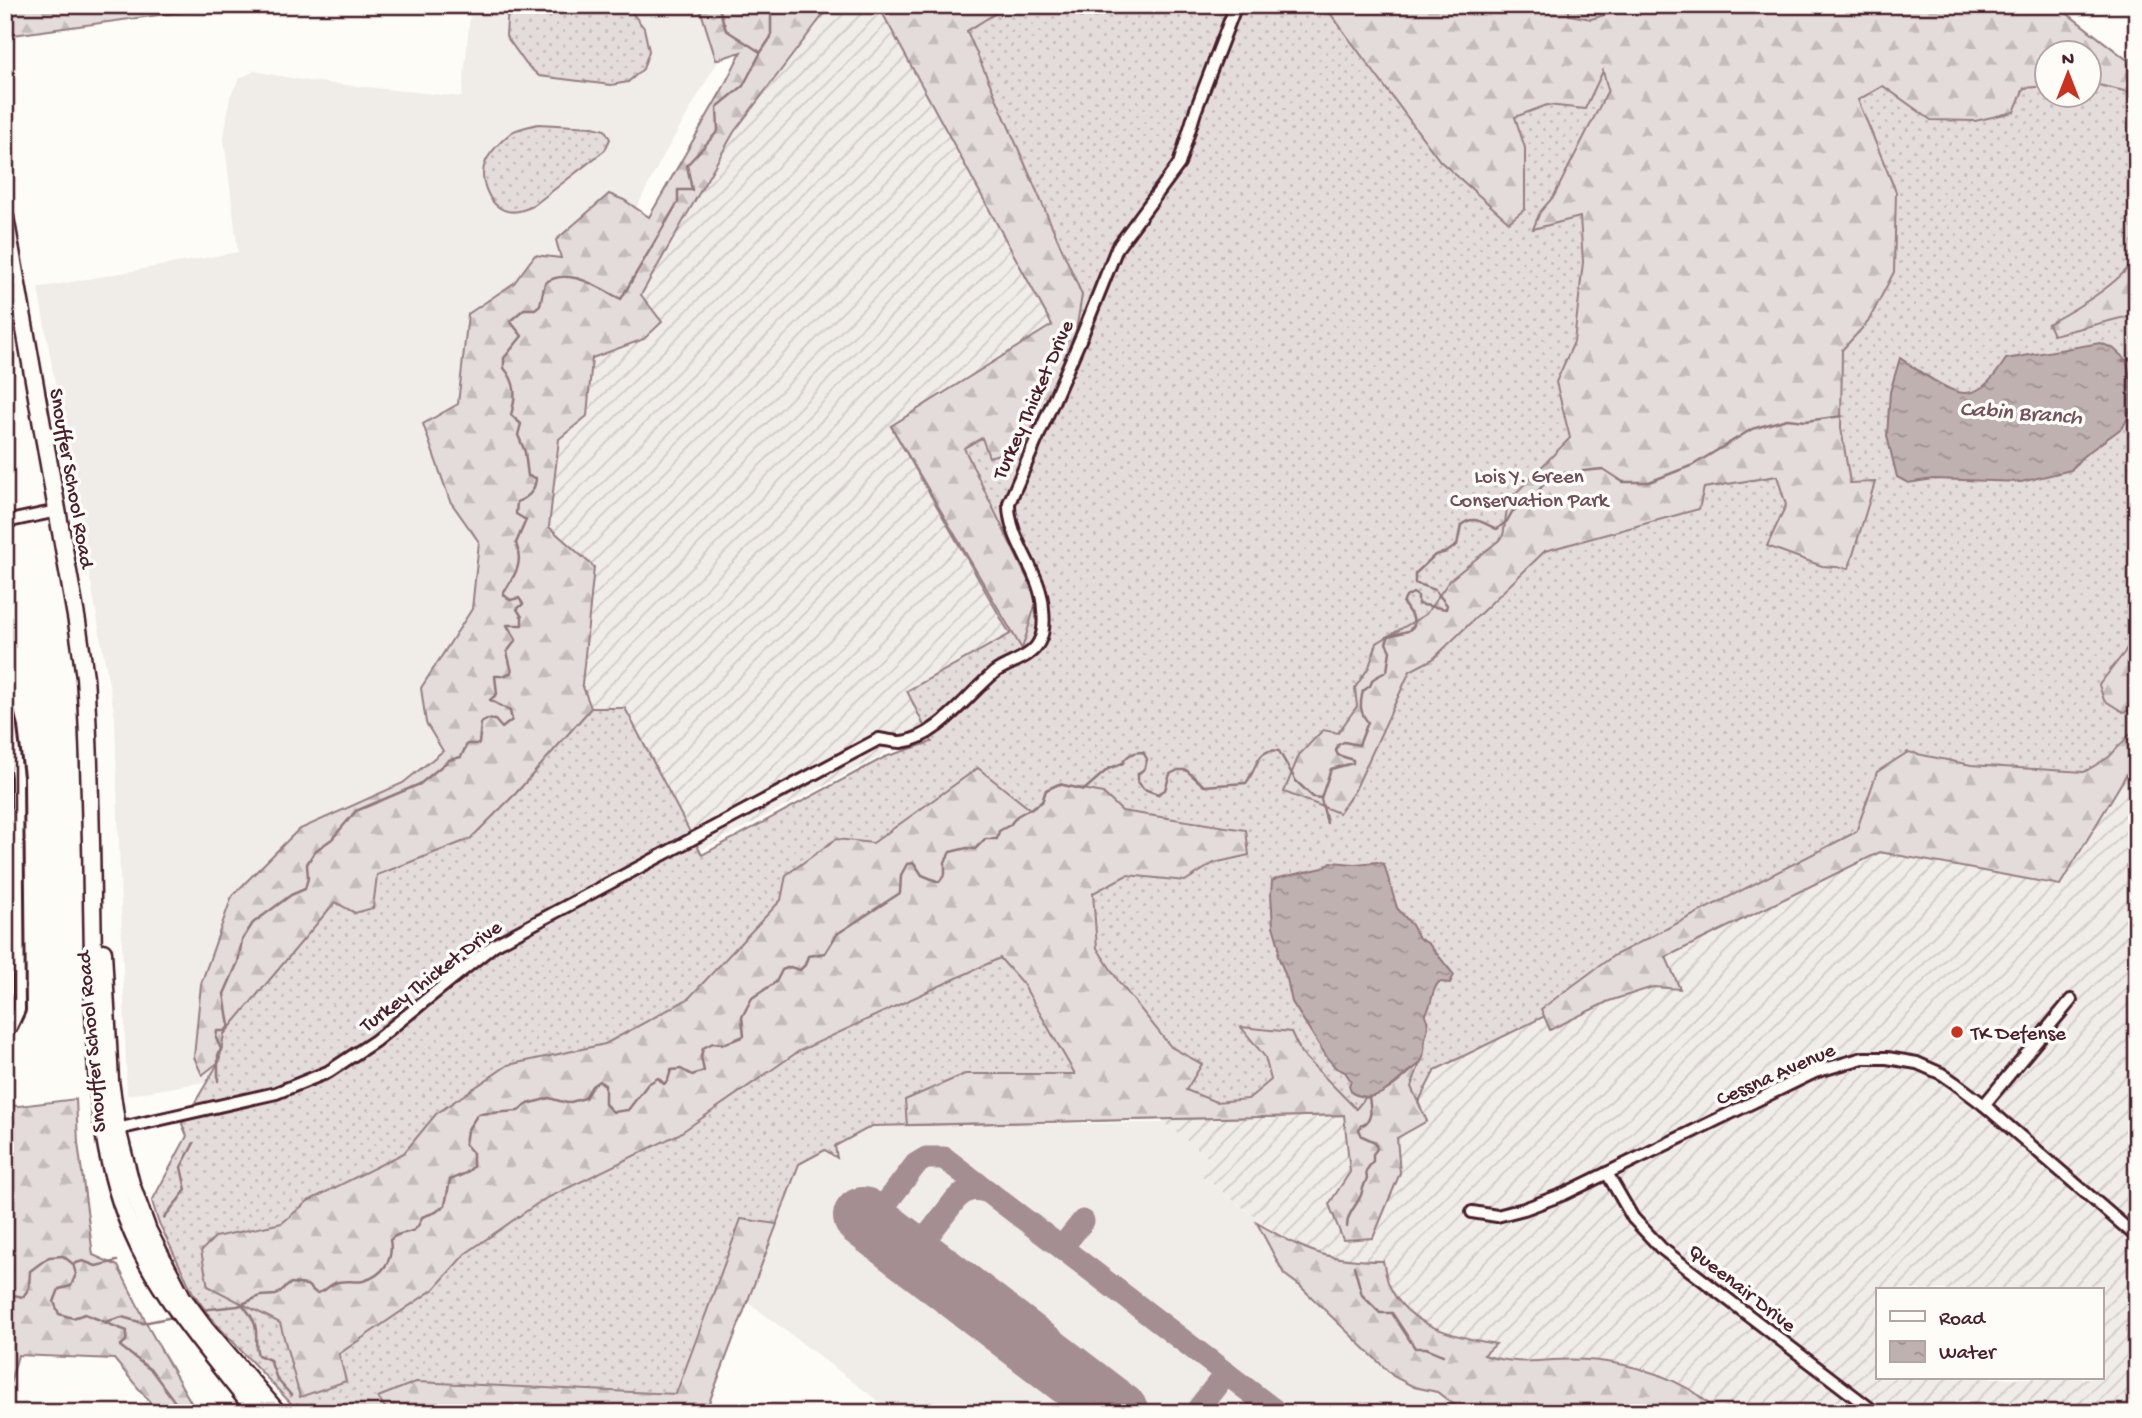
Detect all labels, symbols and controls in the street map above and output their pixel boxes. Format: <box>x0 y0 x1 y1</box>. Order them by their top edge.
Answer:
north arrow <box>2034 38 2104 108</box>
text: N <box>2062 49 2074 72</box>
street label: Turkey Thicket Drive <box>989 316 1082 485</box>
street label: Snouffer School Road <box>41 387 98 572</box>
water label: Cabin Branch <box>1959 397 2083 432</box>
park label: Lois Y. Green Conservation Park <box>1450 466 1611 515</box>
street label: Turkey Thicket Drive <box>355 916 509 1040</box>
street label: Snouffer School Road <box>73 948 114 1133</box>
place label: TK Defense <box>1970 1023 2067 1048</box>
marker: TK Defense <box>1949 1024 1965 1040</box>
street label: Cessna Avenue <box>1713 1038 1841 1114</box>
street label: Queenair Drive <box>1682 1240 1801 1340</box>
legend <box>1876 1288 2104 1380</box>
text: Road <box>1939 1308 1987 1333</box>
text: Water <box>1939 1342 1997 1367</box>

